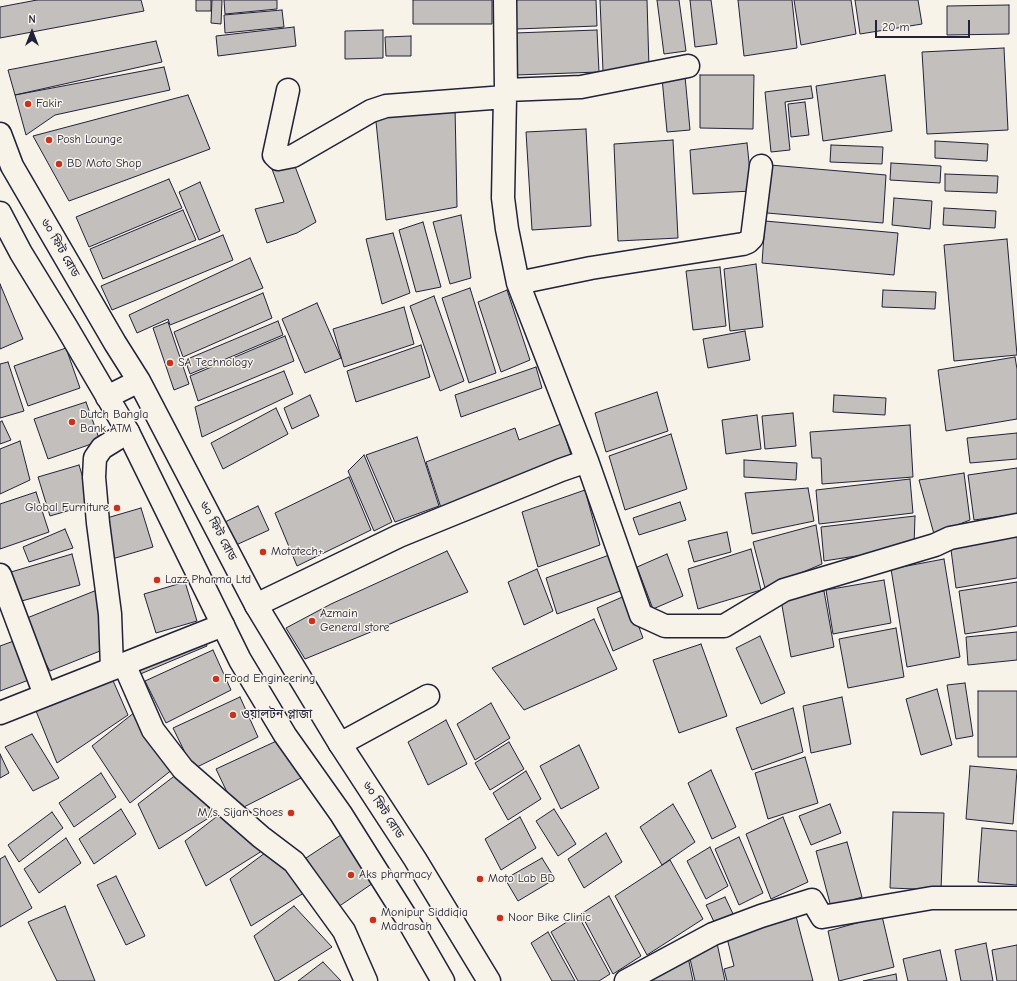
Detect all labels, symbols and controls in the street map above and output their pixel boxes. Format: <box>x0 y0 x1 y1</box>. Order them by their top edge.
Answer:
north arrow <box>12 12 52 52</box>
scale bar <box>877 12 972 38</box>
text: N <box>28 13 36 26</box>
text: 20 m <box>882 20 910 34</box>
place label: Fakir <box>36 97 62 111</box>
marker: Fakir <box>23 99 33 109</box>
place label: Posh Lounge <box>57 133 122 147</box>
marker: Posh Lounge <box>44 135 54 145</box>
place label: BD Moto Shop <box>67 157 142 171</box>
marker: BD Moto Shop <box>54 159 64 169</box>
street label: ৬০ ফিট রোড <box>37 216 83 280</box>
place label: SA Technology <box>178 356 253 370</box>
marker: SA Technology <box>165 358 175 368</box>
place label: Dutch Bangla Bank ATM <box>80 408 148 436</box>
marker: Dutch Bangla Bank ATM <box>67 417 77 427</box>
street label: ৬০ ফিট রোড <box>196 499 240 563</box>
place label: Global Furniture <box>25 501 109 515</box>
marker: Global Furniture <box>112 503 122 513</box>
place label: Mototech+ <box>271 545 323 559</box>
marker: Mototech+ <box>258 547 268 557</box>
place label: Lazz Pharma Ltd <box>165 573 251 587</box>
marker: Lazz Pharma Ltd <box>152 575 162 585</box>
place label: Azmain General store <box>320 607 390 635</box>
marker: Azmain General store <box>307 616 317 626</box>
place label: Food Engineering <box>224 672 315 686</box>
marker: Food Engineering <box>211 674 221 684</box>
place label: ওয়ালটন প্লাজা <box>241 708 312 722</box>
marker: ওয়ালটন প্লাজা <box>228 710 238 720</box>
street label: ৬০ ফিট রোড <box>359 779 407 841</box>
place label: M/s. Sijan Shoes <box>197 806 283 820</box>
marker: M/s. Sijan Shoes <box>286 808 296 818</box>
place label: Aks pharmacy <box>359 868 432 882</box>
marker: Aks pharmacy <box>346 870 356 880</box>
place label: Moto Lab BD <box>488 872 555 886</box>
marker: Moto Lab BD <box>475 874 485 884</box>
place label: Monipur Siddiqia Madrasah <box>381 906 468 934</box>
place label: Noor Bike Clinic <box>508 911 591 925</box>
marker: Noor Bike Clinic <box>495 913 505 923</box>
marker: Monipur Siddiqia Madrasah <box>368 915 378 925</box>

